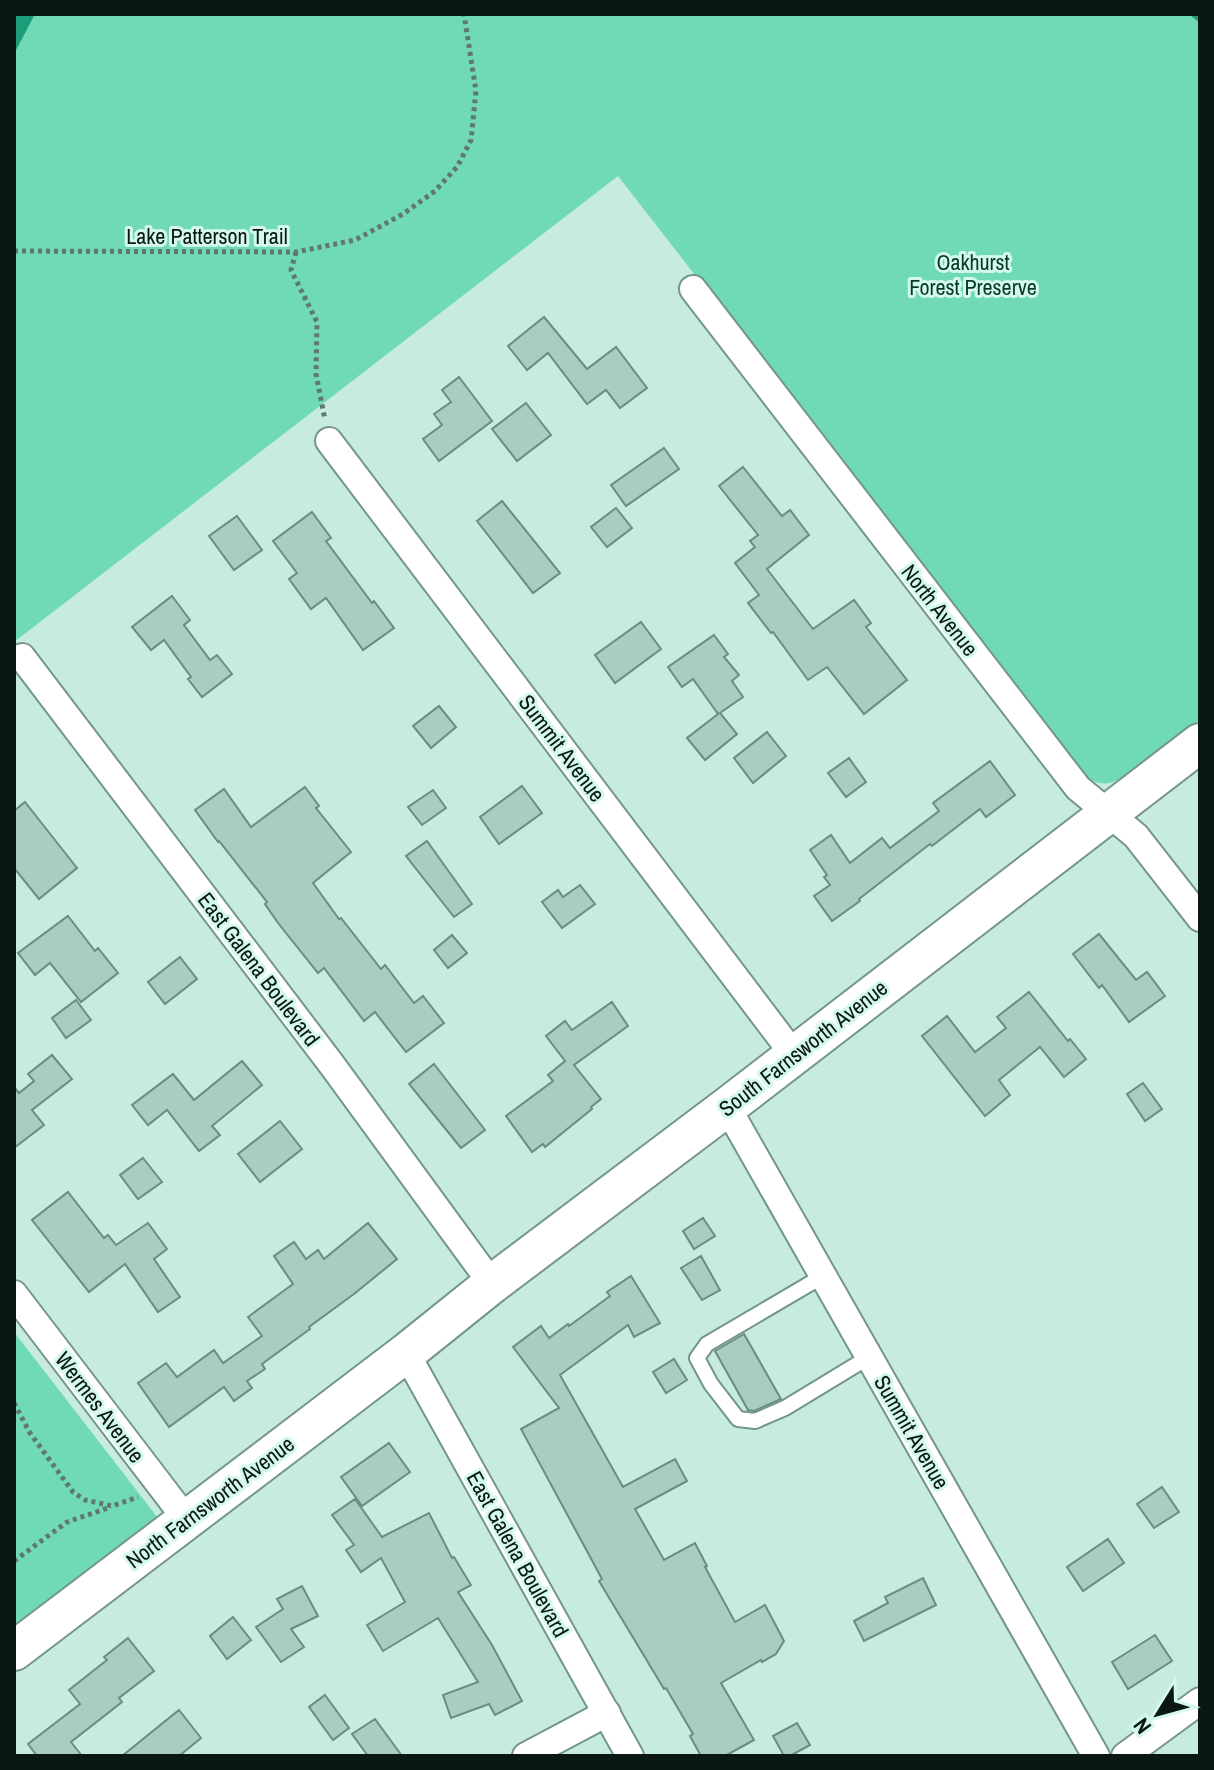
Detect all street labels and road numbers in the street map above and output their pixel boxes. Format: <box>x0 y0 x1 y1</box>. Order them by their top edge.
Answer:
street label: Lake Patterson Trail <box>126 221 288 251</box>
street label: North Avenue <box>895 558 985 662</box>
street label: Summit Avenue <box>512 688 612 808</box>
street label: East Galena Boulevard <box>191 886 327 1052</box>
street label: South Farnsworth Avenue <box>712 973 894 1123</box>
street label: Wermes Avenue <box>48 1345 152 1469</box>
street label: Summit Avenue <box>867 1369 957 1495</box>
street label: North Farnsworth Avenue <box>120 1429 300 1575</box>
street label: East Galena Boulevard <box>460 1466 576 1642</box>

